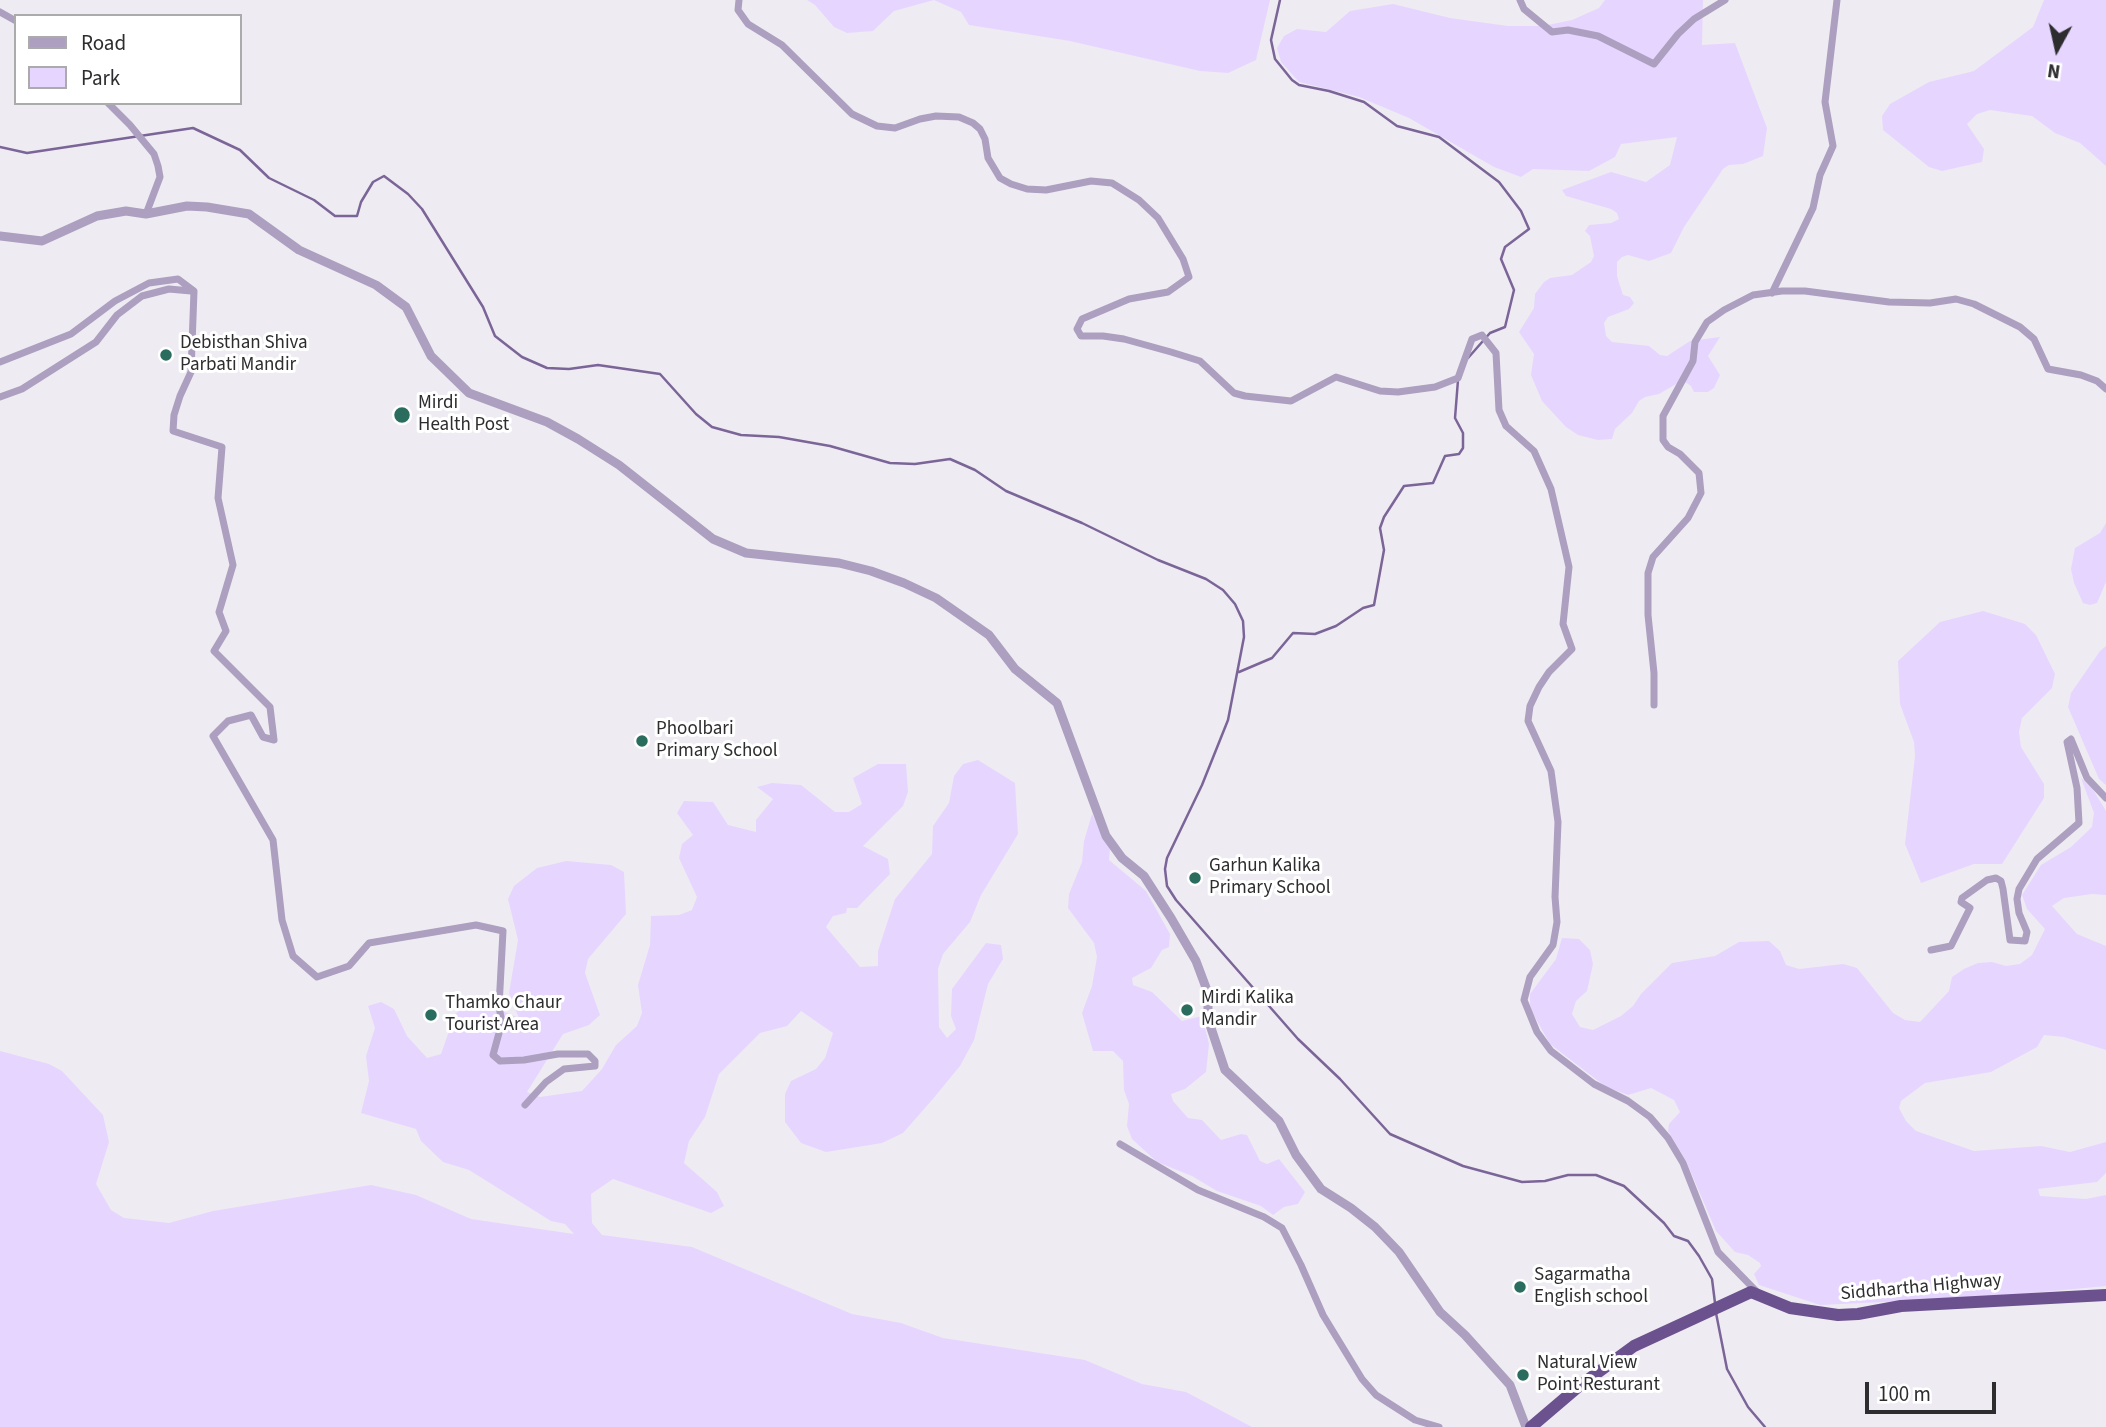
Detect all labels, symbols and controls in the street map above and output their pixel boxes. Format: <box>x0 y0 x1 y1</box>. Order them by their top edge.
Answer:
legend <box>14 14 242 105</box>
north arrow <box>2022 14 2092 84</box>
text: Road <box>81 28 126 58</box>
text: N <box>2046 56 2062 85</box>
text: Park <box>81 63 120 93</box>
place label: Debisthan Shiva Parbati Mandir <box>180 333 308 377</box>
marker: Debisthan Shiva Parbati Mandir <box>158 347 174 363</box>
place label: Mirdi Health Post <box>418 393 509 437</box>
marker: Mirdi Health Post <box>392 405 412 425</box>
place label: Phoolbari Primary School <box>656 719 778 763</box>
marker: Phoolbari Primary School <box>634 733 650 749</box>
place label: Garhun Kalika Primary School <box>1209 856 1331 900</box>
marker: Garhun Kalika Primary School <box>1187 870 1203 886</box>
place label: Mirdi Kalika Mandir <box>1201 988 1294 1032</box>
place label: Thamko Chaur Tourist Area <box>445 993 562 1037</box>
marker: Mirdi Kalika Mandir <box>1179 1002 1195 1018</box>
marker: Thamko Chaur Tourist Area <box>423 1007 439 1023</box>
place label: Sagarmatha English school <box>1534 1265 1648 1309</box>
street label: Siddhartha Highway <box>1840 1270 2002 1306</box>
marker: Sagarmatha English school <box>1512 1279 1528 1295</box>
place label: Natural View Point Resturant <box>1537 1353 1660 1397</box>
marker: Natural View Point Resturant <box>1515 1367 1531 1383</box>
scale bar <box>1868 1368 1999 1412</box>
text: 100 m <box>1878 1379 1931 1409</box>

